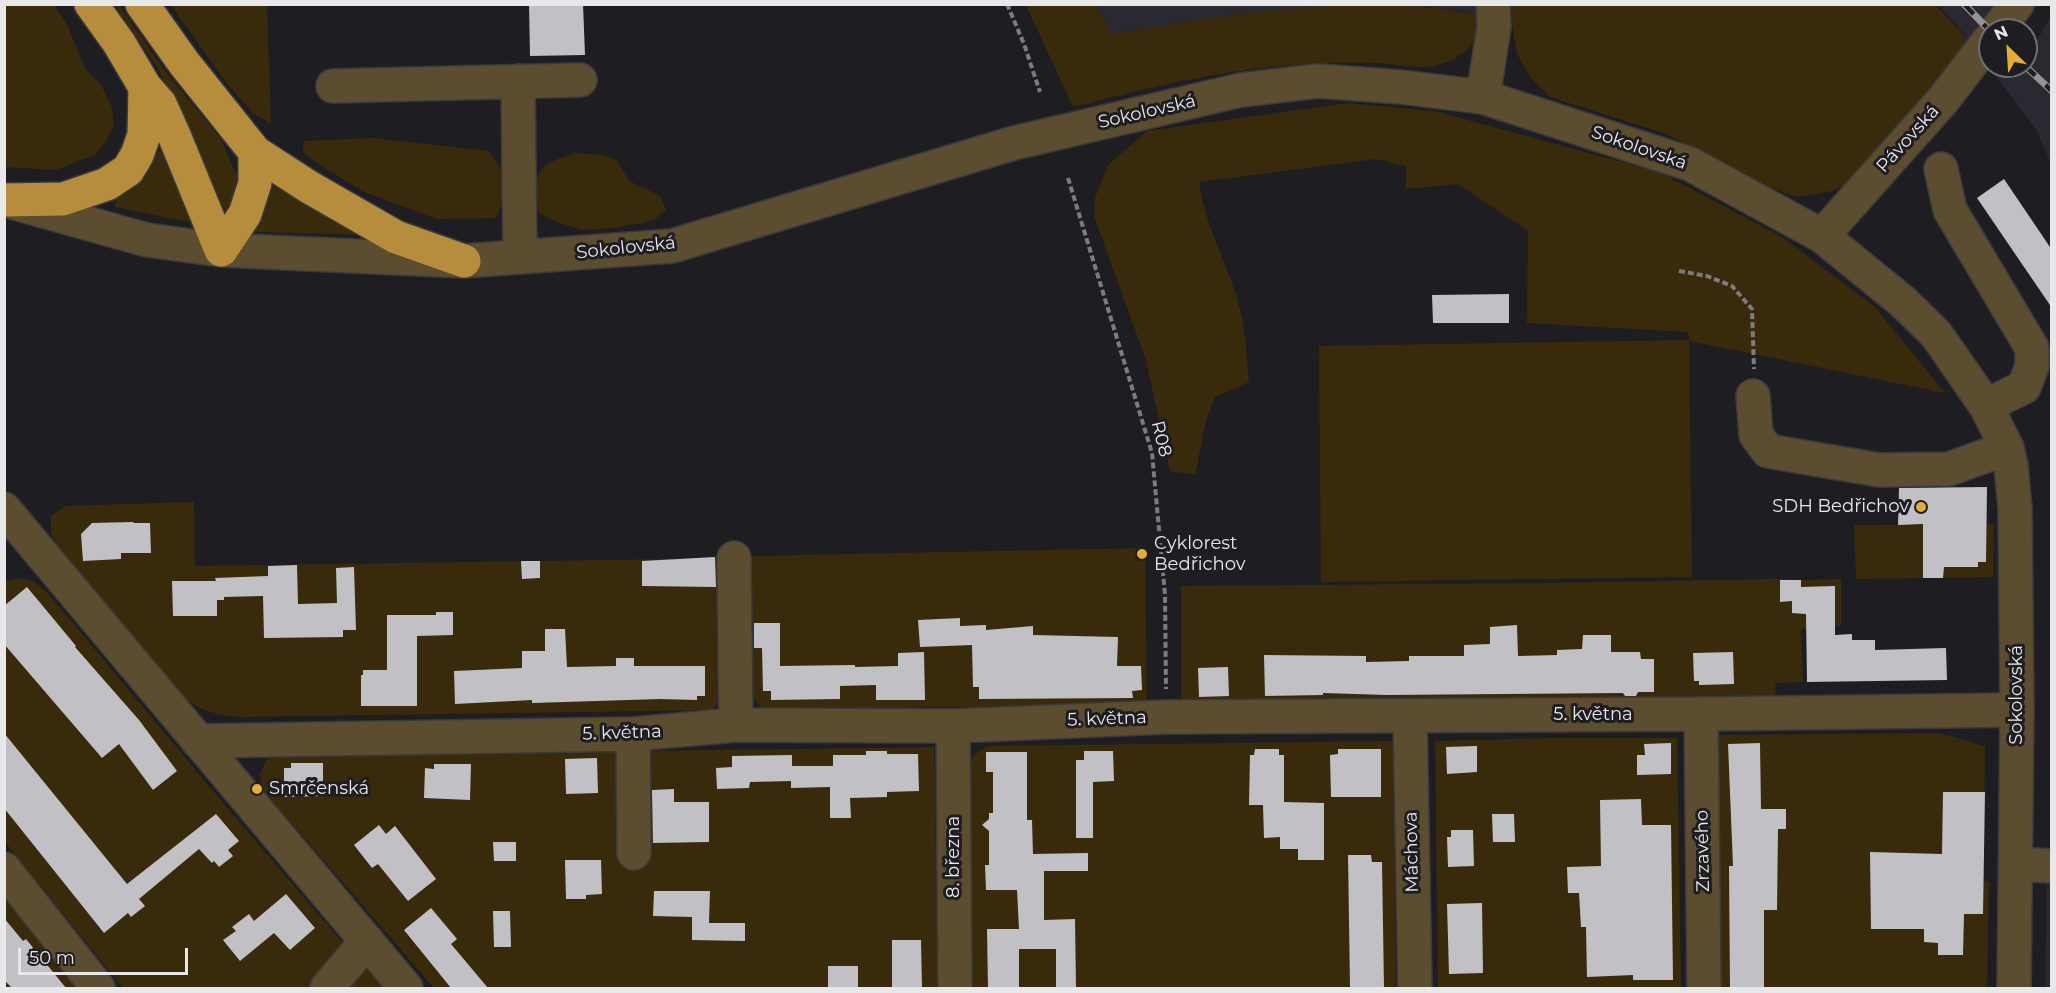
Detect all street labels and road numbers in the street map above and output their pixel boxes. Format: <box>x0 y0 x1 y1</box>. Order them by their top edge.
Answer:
street label: Sokolovská <box>1096 90 1198 134</box>
street label: Pávovská <box>1872 101 1944 177</box>
street label: Sokolovská <box>1588 122 1690 174</box>
street label: Sokolovská <box>575 232 677 264</box>
street label: R08 <box>1146 419 1176 459</box>
street label: Sokolovská <box>2006 645 2028 745</box>
street label: 5. května <box>1553 704 1633 726</box>
street label: 5. května <box>1067 707 1147 731</box>
street label: 5. května <box>582 721 662 745</box>
street label: Zrzavého <box>1691 810 1715 892</box>
street label: Máchova <box>1400 811 1424 893</box>
street label: 8. března <box>943 816 965 898</box>

